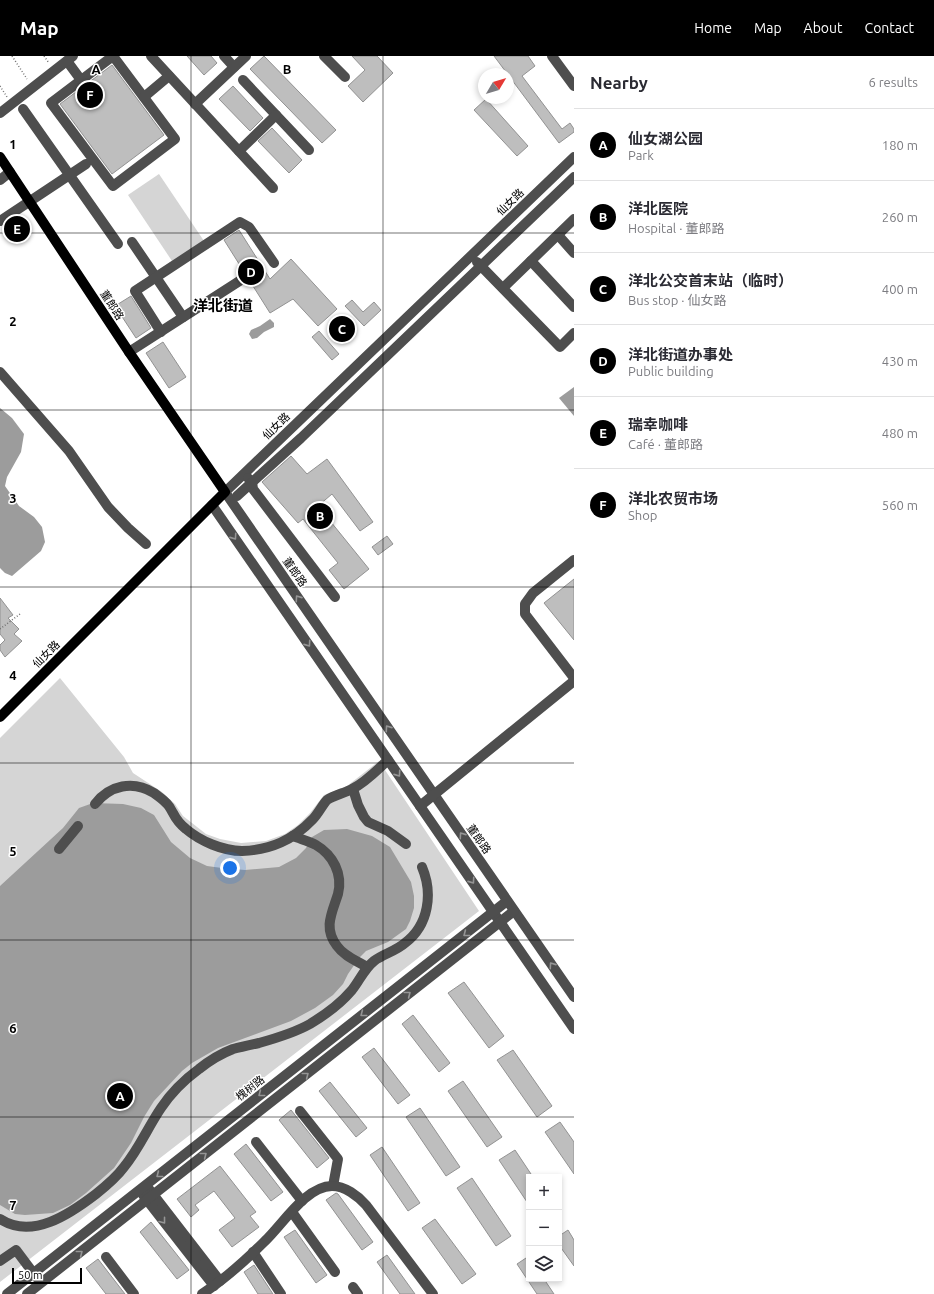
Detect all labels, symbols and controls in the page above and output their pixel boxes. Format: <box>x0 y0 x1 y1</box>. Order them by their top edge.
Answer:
text: Map <box>20 17 59 39</box>
text: Home <box>694 20 732 36</box>
text: Map <box>754 20 782 36</box>
text: About <box>804 20 843 36</box>
text: Contact <box>865 20 914 36</box>
text: A <box>91 62 101 76</box>
text: B <box>283 62 292 76</box>
north arrow <box>478 68 514 104</box>
text: Nearby <box>590 73 648 92</box>
text: 6 results <box>868 75 918 89</box>
pin: F <box>77 80 103 110</box>
text: 仙女湖公园 <box>628 130 703 147</box>
text: 1 <box>9 137 17 151</box>
text: A <box>598 138 608 152</box>
text: 180 m <box>882 138 918 152</box>
text: Park <box>628 148 654 162</box>
street label: 仙女路 <box>494 186 526 218</box>
text: 洋北医院 <box>628 200 688 217</box>
text: B <box>599 210 607 224</box>
text: 260 m <box>882 210 918 224</box>
pin: E <box>4 214 30 244</box>
text: Hospital · 董郎路 <box>628 221 724 235</box>
pin: D <box>238 257 264 287</box>
text: 洋北公交首末站（临时） <box>628 272 793 289</box>
text: C <box>599 282 607 296</box>
text: 400 m <box>882 282 918 296</box>
street label: 董郎路 <box>98 288 126 322</box>
text: Bus stop · 仙女路 <box>628 293 726 307</box>
district label: 洋北街道 <box>193 297 253 314</box>
text: 2 <box>9 314 17 328</box>
pin: C <box>329 314 355 344</box>
text: 洋北街道办事处 <box>628 346 733 363</box>
text: D <box>598 354 608 368</box>
text: 430 m <box>882 354 918 368</box>
text: Public building <box>628 364 714 378</box>
street label: 仙女路 <box>260 410 292 442</box>
text: 瑞幸咖啡 <box>628 416 688 433</box>
text: E <box>599 426 607 440</box>
text: 480 m <box>882 426 918 440</box>
text: Café · 董郎路 <box>628 437 703 451</box>
text: 洋北农贸市场 <box>628 490 718 507</box>
text: 3 <box>9 491 17 505</box>
text: F <box>599 498 607 512</box>
text: 560 m <box>882 498 918 512</box>
pin: B <box>307 501 333 531</box>
text: Shop <box>628 508 657 522</box>
one-way arrow <box>229 533 236 540</box>
street label: 董郎路 <box>281 555 309 589</box>
one-way arrow <box>295 595 303 602</box>
street label: 仙女路 <box>30 638 62 670</box>
one-way arrow <box>303 640 310 647</box>
text: 4 <box>9 668 17 682</box>
one-way arrow <box>386 726 393 733</box>
one-way arrow <box>393 770 400 777</box>
street label: 董郎路 <box>465 822 493 856</box>
one-way arrow <box>460 833 467 840</box>
text: 5 <box>9 844 17 858</box>
your location <box>220 858 240 878</box>
one-way arrow <box>467 877 475 884</box>
one-way arrow <box>463 929 470 936</box>
one-way arrow <box>550 963 557 970</box>
one-way arrow <box>404 992 411 999</box>
one-way arrow <box>361 1009 368 1016</box>
text: 6 <box>9 1021 17 1035</box>
one-way arrow <box>302 1072 309 1079</box>
street label: 槐树路 <box>233 1073 267 1103</box>
pin: A <box>107 1081 133 1111</box>
one-way arrow <box>259 1090 266 1097</box>
one-way arrow <box>199 1153 206 1160</box>
one-way arrow <box>156 1170 163 1177</box>
map controls <box>526 1174 562 1282</box>
button: + <box>526 1174 562 1210</box>
text: 7 <box>9 1198 17 1212</box>
button: − <box>526 1210 562 1246</box>
one-way arrow <box>159 1216 166 1223</box>
button: layers <box>526 1246 562 1282</box>
one-way arrow <box>75 1250 82 1257</box>
scale bar <box>12 1266 82 1285</box>
text: 50 m <box>18 1269 42 1281</box>

